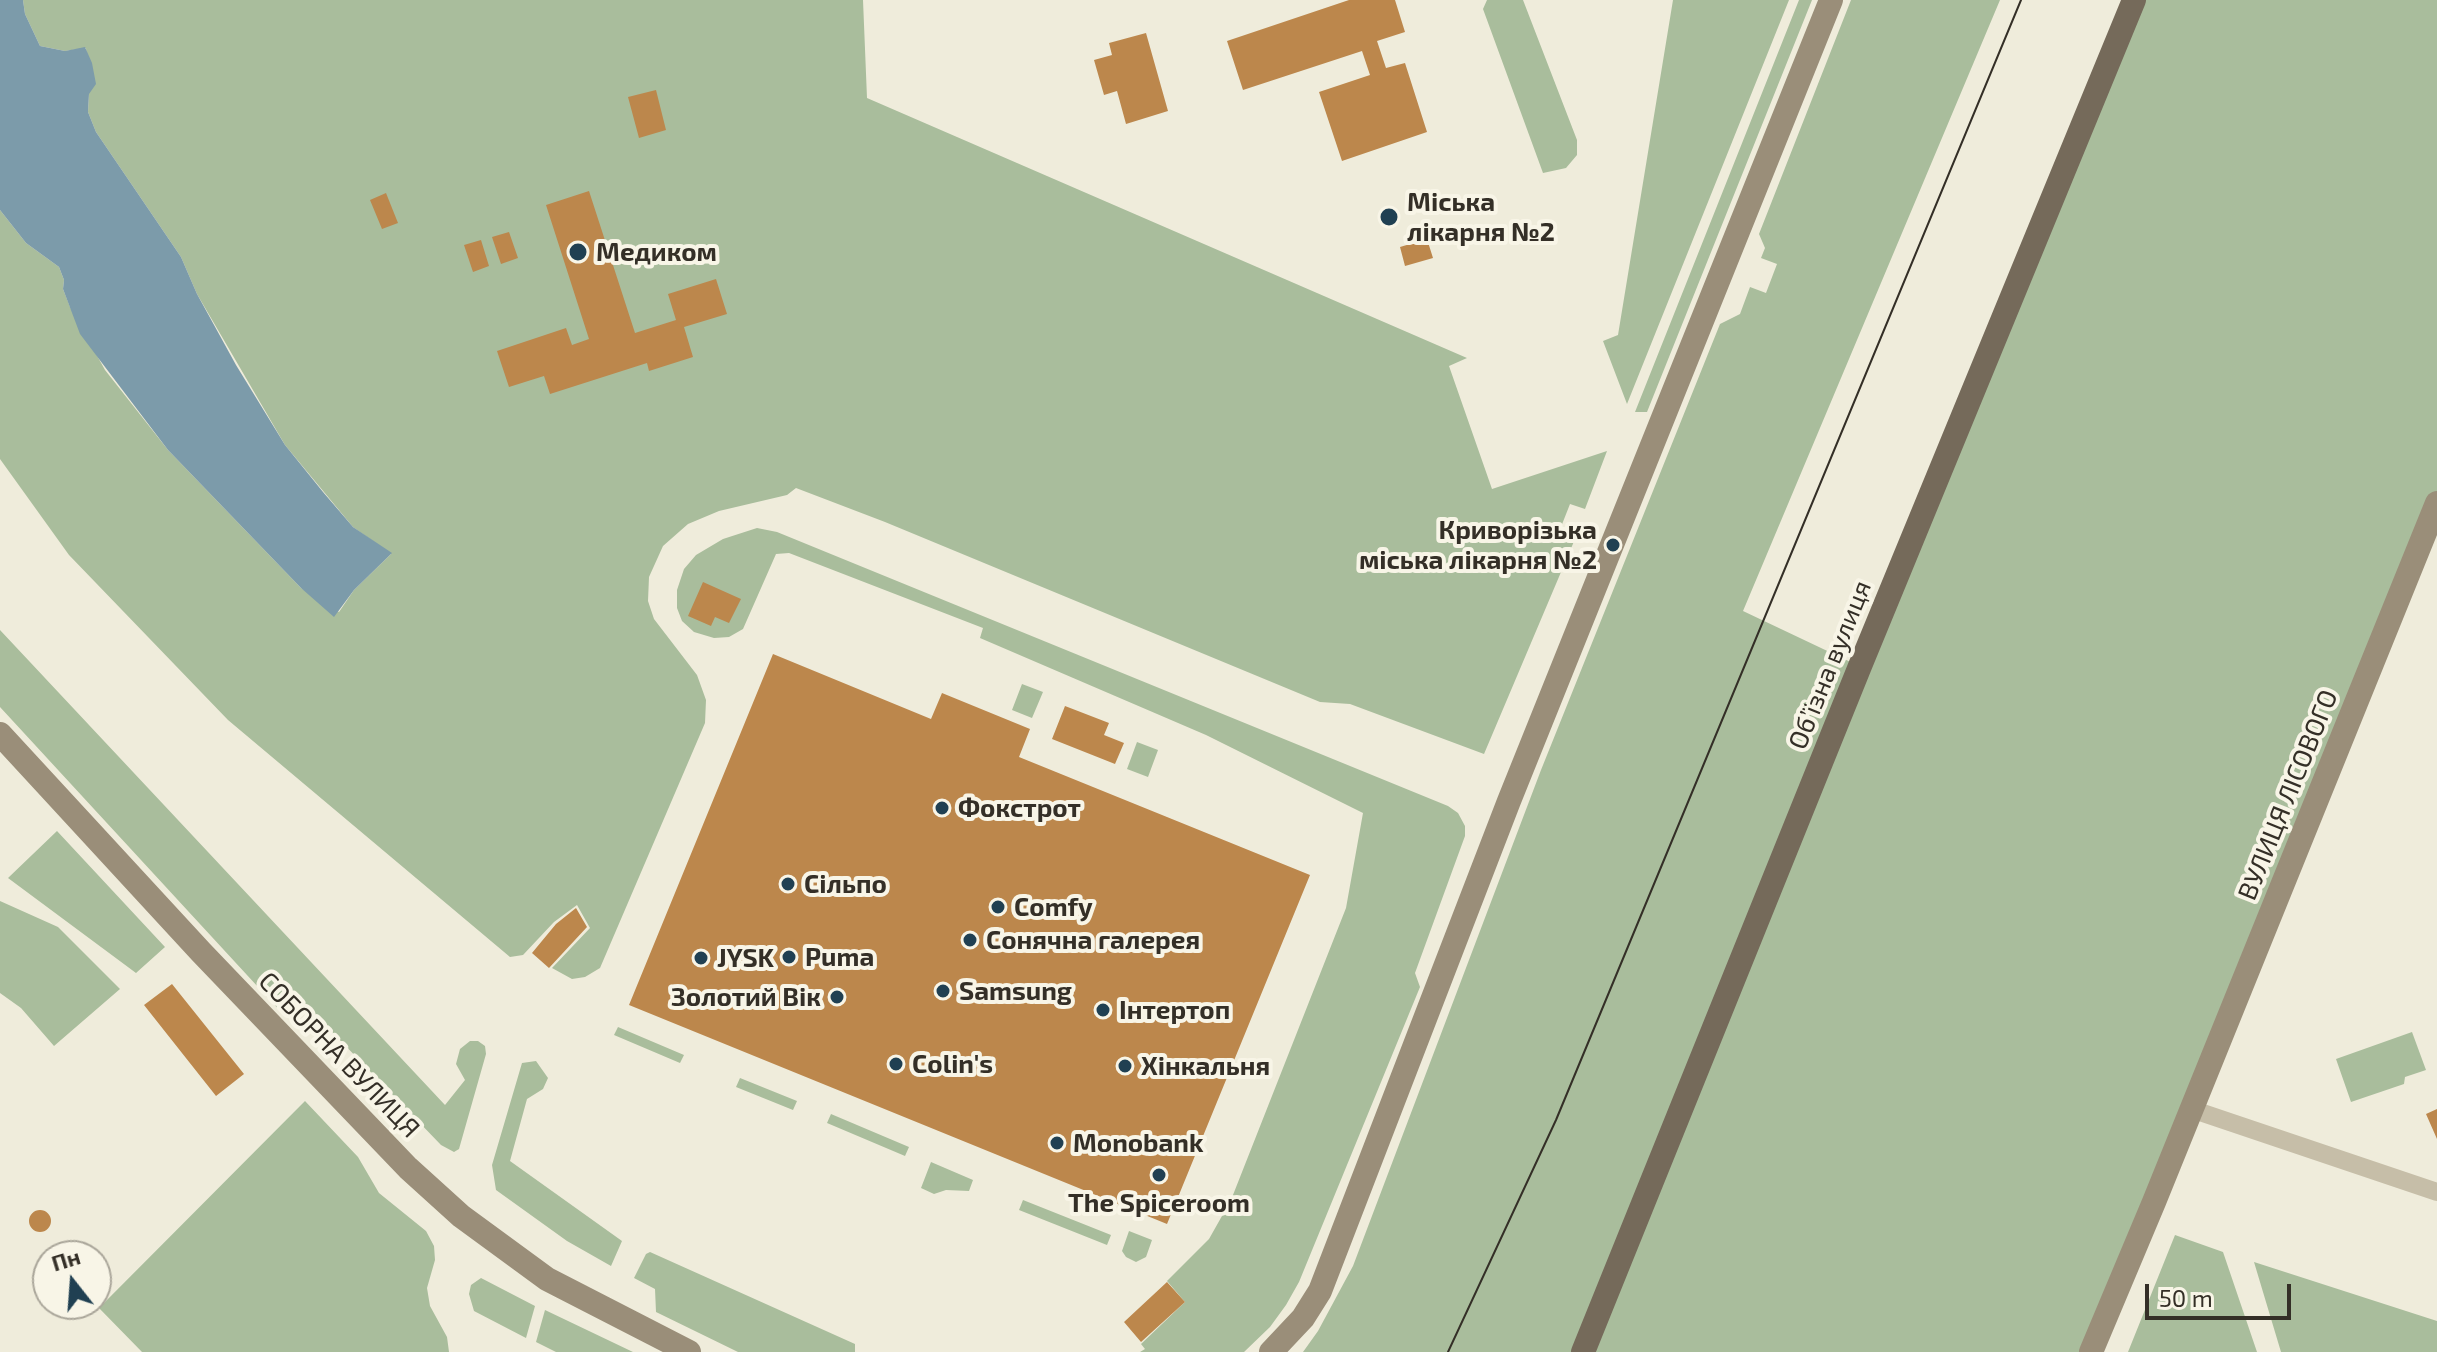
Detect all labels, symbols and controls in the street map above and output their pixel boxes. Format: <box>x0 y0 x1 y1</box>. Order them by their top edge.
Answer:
place label: Міська лікарня №2 <box>1407 186 1555 248</box>
marker: Міська лікарня №2 <box>1378 206 1400 228</box>
place label: Медиком <box>596 236 717 268</box>
marker: Медиком <box>567 241 589 263</box>
place label: Криворізька міська лікарня №2 <box>1359 514 1597 576</box>
marker: Криворізька міська лікарня №2 <box>1604 536 1622 554</box>
street label: Обʼїзна вулиця <box>1782 576 1878 754</box>
street label: ВУЛИЦЯ ЛІСОВОГО <box>2232 685 2344 905</box>
place label: Фокстрот <box>958 792 1081 824</box>
marker: Фокстрот <box>933 799 951 817</box>
place label: Сільпо <box>804 868 887 900</box>
marker: Сільпо <box>779 875 797 893</box>
place label: Comfy <box>1014 891 1093 923</box>
marker: Comfy <box>989 898 1007 916</box>
place label: Сонячна галерея <box>986 924 1200 956</box>
marker: Сонячна галерея <box>961 931 979 949</box>
place label: Puma <box>805 941 874 973</box>
place label: JYSK <box>717 942 774 974</box>
marker: Puma <box>780 948 798 966</box>
marker: JYSK <box>692 949 710 967</box>
street label: СОБОРНА ВУЛИЦЯ <box>252 966 426 1144</box>
place label: Samsung <box>959 975 1072 1007</box>
place label: Золотий Вік <box>671 981 821 1013</box>
marker: Samsung <box>934 982 952 1000</box>
marker: Золотий Вік <box>828 988 846 1006</box>
place label: Інтертоп <box>1119 994 1230 1026</box>
marker: Інтертоп <box>1094 1001 1112 1019</box>
place label: Colin's <box>912 1048 993 1080</box>
place label: Хінкальня <box>1141 1050 1270 1082</box>
marker: Colin's <box>887 1055 905 1073</box>
marker: Хінкальня <box>1116 1057 1134 1075</box>
place label: Monobank <box>1073 1127 1204 1159</box>
marker: Monobank <box>1048 1134 1066 1152</box>
marker: The Spiceroom <box>1150 1166 1168 1184</box>
place label: The Spiceroom <box>1068 1187 1250 1219</box>
north arrow <box>32 1240 112 1320</box>
text: Пн <box>48 1242 83 1276</box>
scale bar <box>2149 1268 2295 1318</box>
text: 50 m <box>2159 1283 2213 1312</box>

